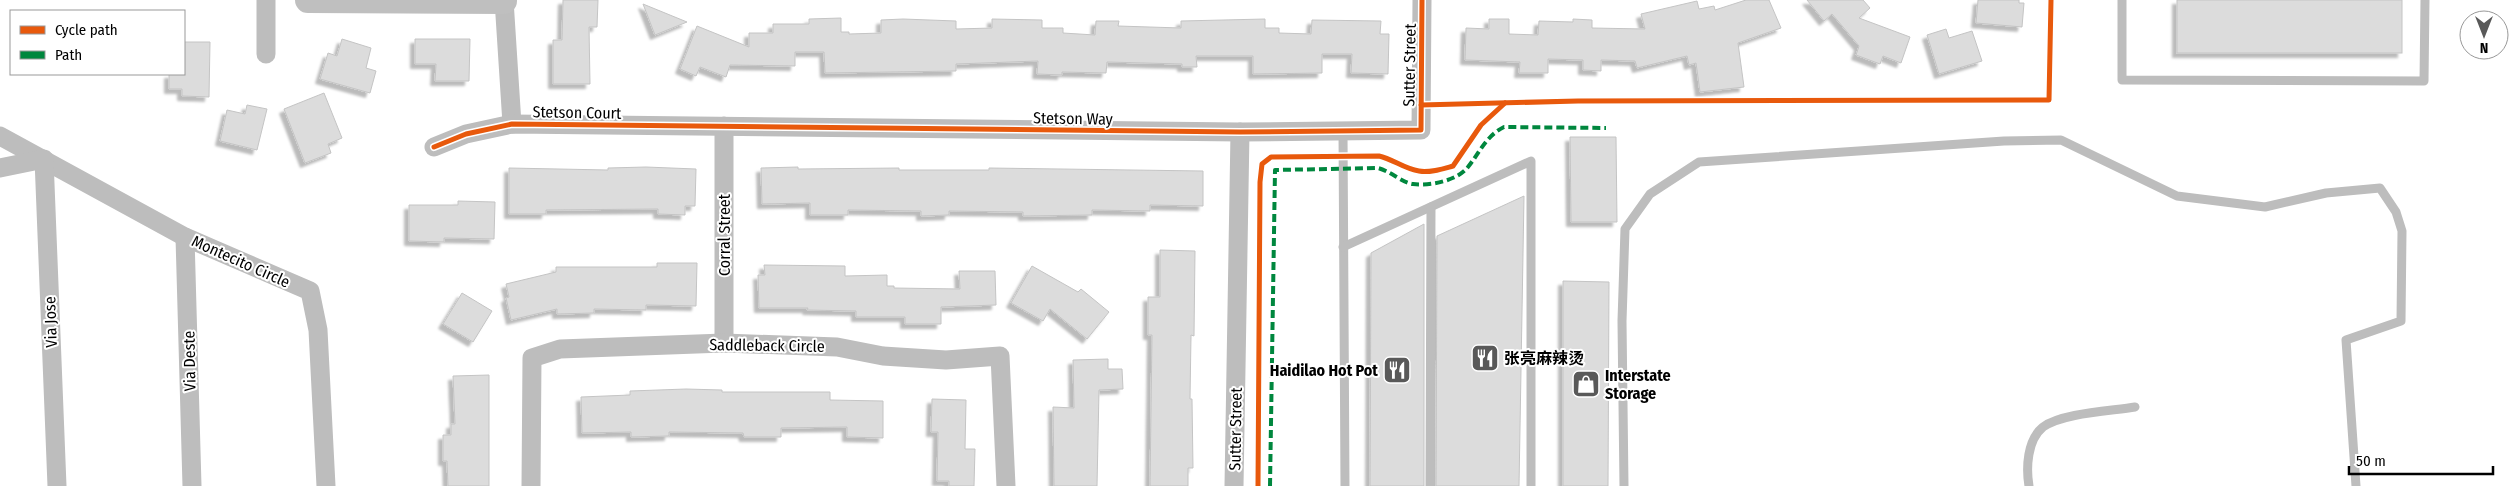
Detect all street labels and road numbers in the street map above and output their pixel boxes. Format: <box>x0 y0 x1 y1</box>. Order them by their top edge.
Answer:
street label: Sutter Street <box>1399 23 1420 107</box>
street label: Stetson Court <box>532 102 622 123</box>
street label: Stetson Way <box>1033 108 1114 129</box>
street label: Corral Street <box>715 193 734 276</box>
street label: Montecito Circle <box>189 231 293 292</box>
street label: Via Jose <box>40 296 61 348</box>
street label: Via Deste <box>179 330 200 392</box>
street label: Saddleback Circle <box>709 335 825 356</box>
street label: Sutter Street <box>1225 387 1246 471</box>

